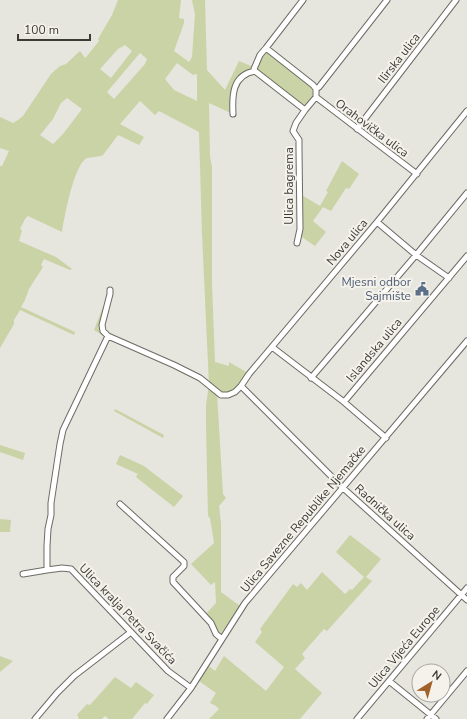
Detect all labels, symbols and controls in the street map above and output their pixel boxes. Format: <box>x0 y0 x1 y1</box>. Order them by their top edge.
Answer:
scale bar <box>18 16 90 42</box>
text: 100 m <box>24 22 59 38</box>
street label: Ilirska ulica <box>374 30 424 86</box>
street label: Orahovička ulica <box>332 95 412 161</box>
street label: Ulica bagrema <box>281 147 297 225</box>
street label: Nova ulica <box>323 215 371 269</box>
place label: Mjesni odbor Sajmište <box>341 274 412 304</box>
public building icon: Mjesni odbor Sajmište <box>414 281 430 297</box>
street label: Islandska ulica <box>343 315 405 385</box>
street label: Ulica Savezne Republike Njemačke <box>237 442 369 596</box>
street label: Radnička ulica <box>351 480 419 544</box>
street label: Ulica kralja Petra Svačića <box>76 560 180 668</box>
street label: Ulica Vijeća Europe <box>365 602 443 692</box>
north arrow <box>411 663 451 703</box>
text: N <box>429 667 445 684</box>

